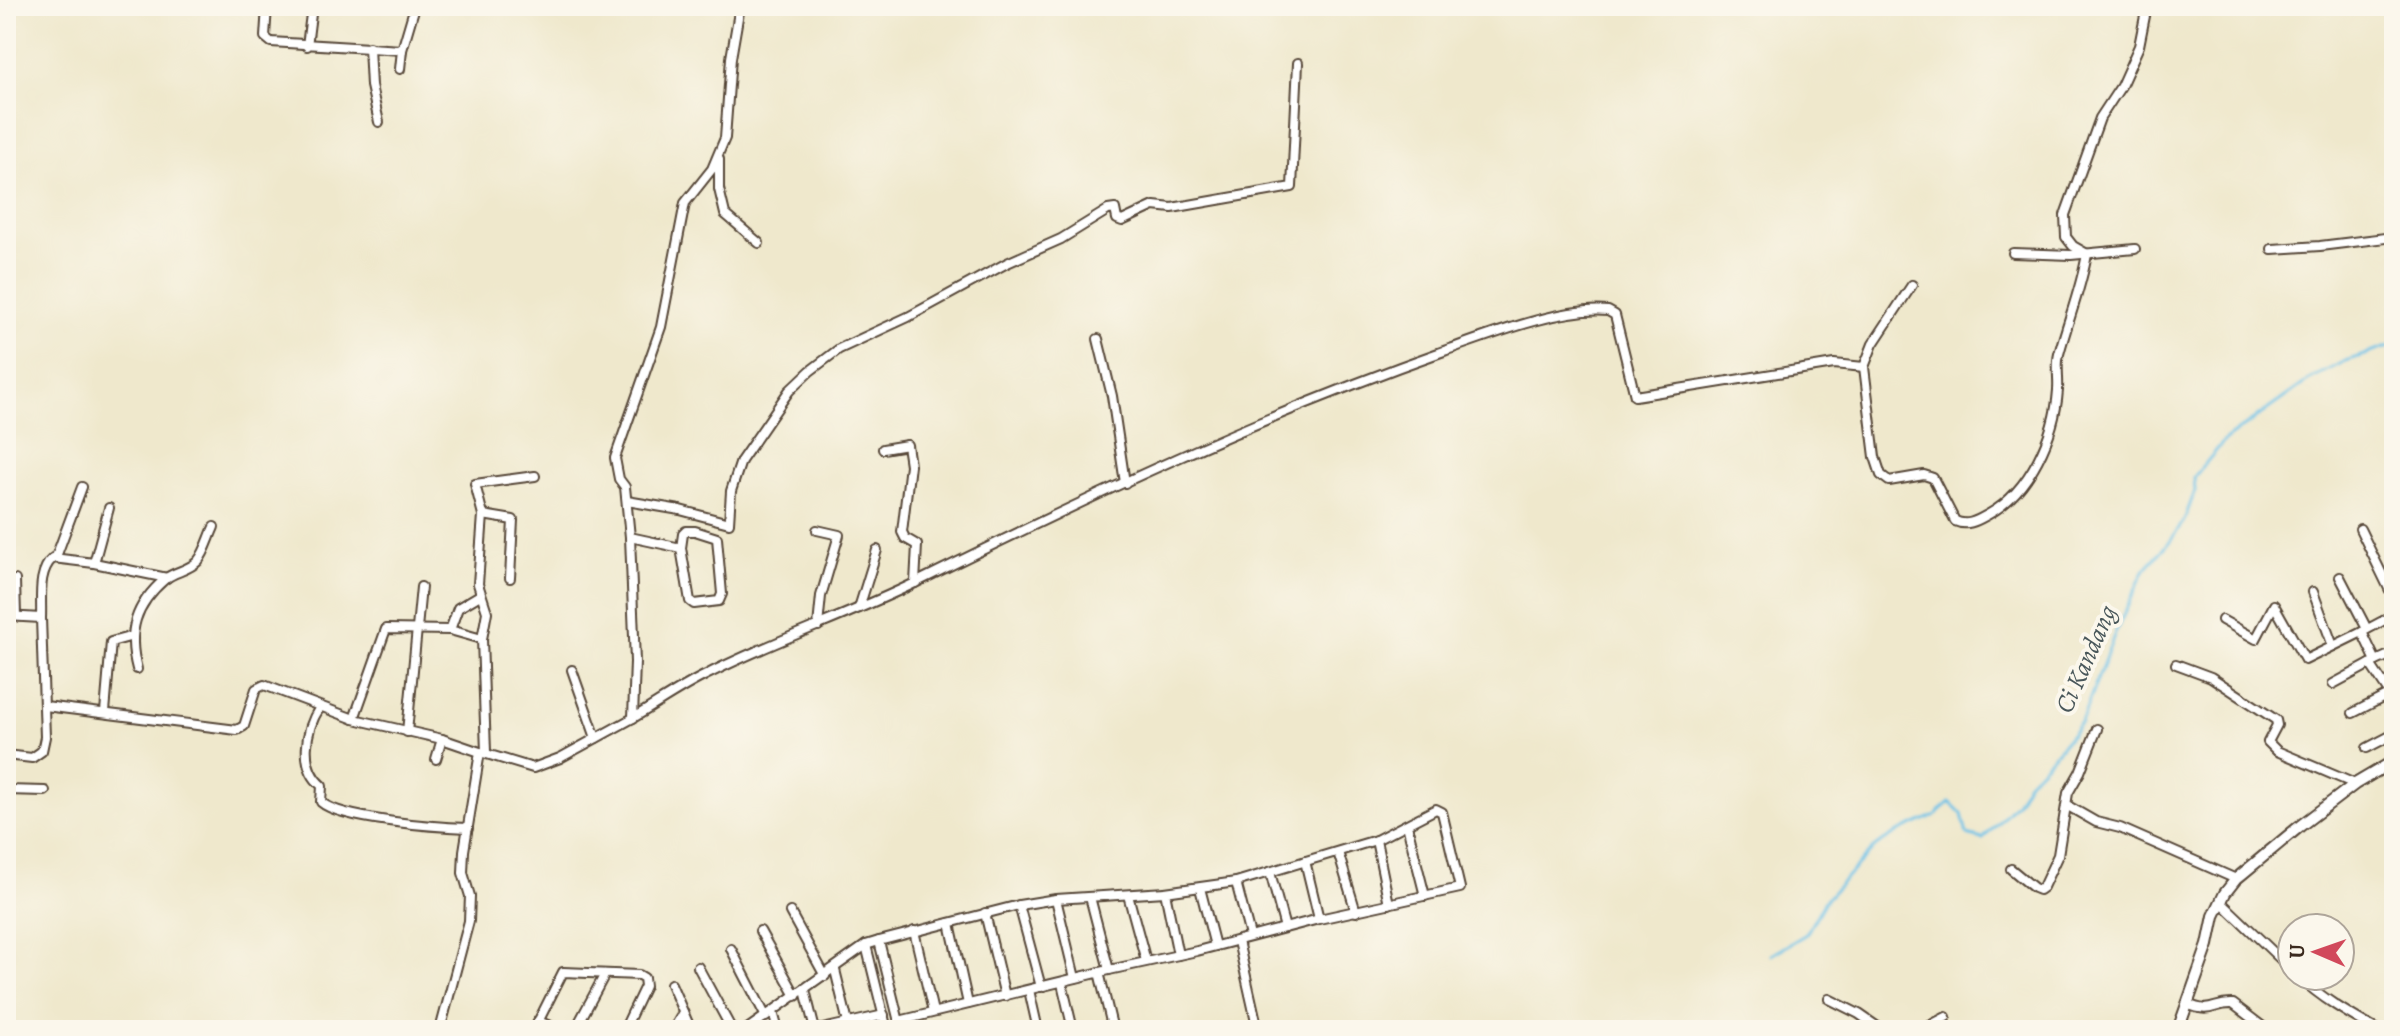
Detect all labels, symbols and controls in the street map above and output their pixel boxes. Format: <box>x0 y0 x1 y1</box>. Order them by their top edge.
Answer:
water label: Ci Kandang <box>2047 599 2125 718</box>
north arrow <box>2276 912 2356 992</box>
text: U <box>2282 943 2312 959</box>

